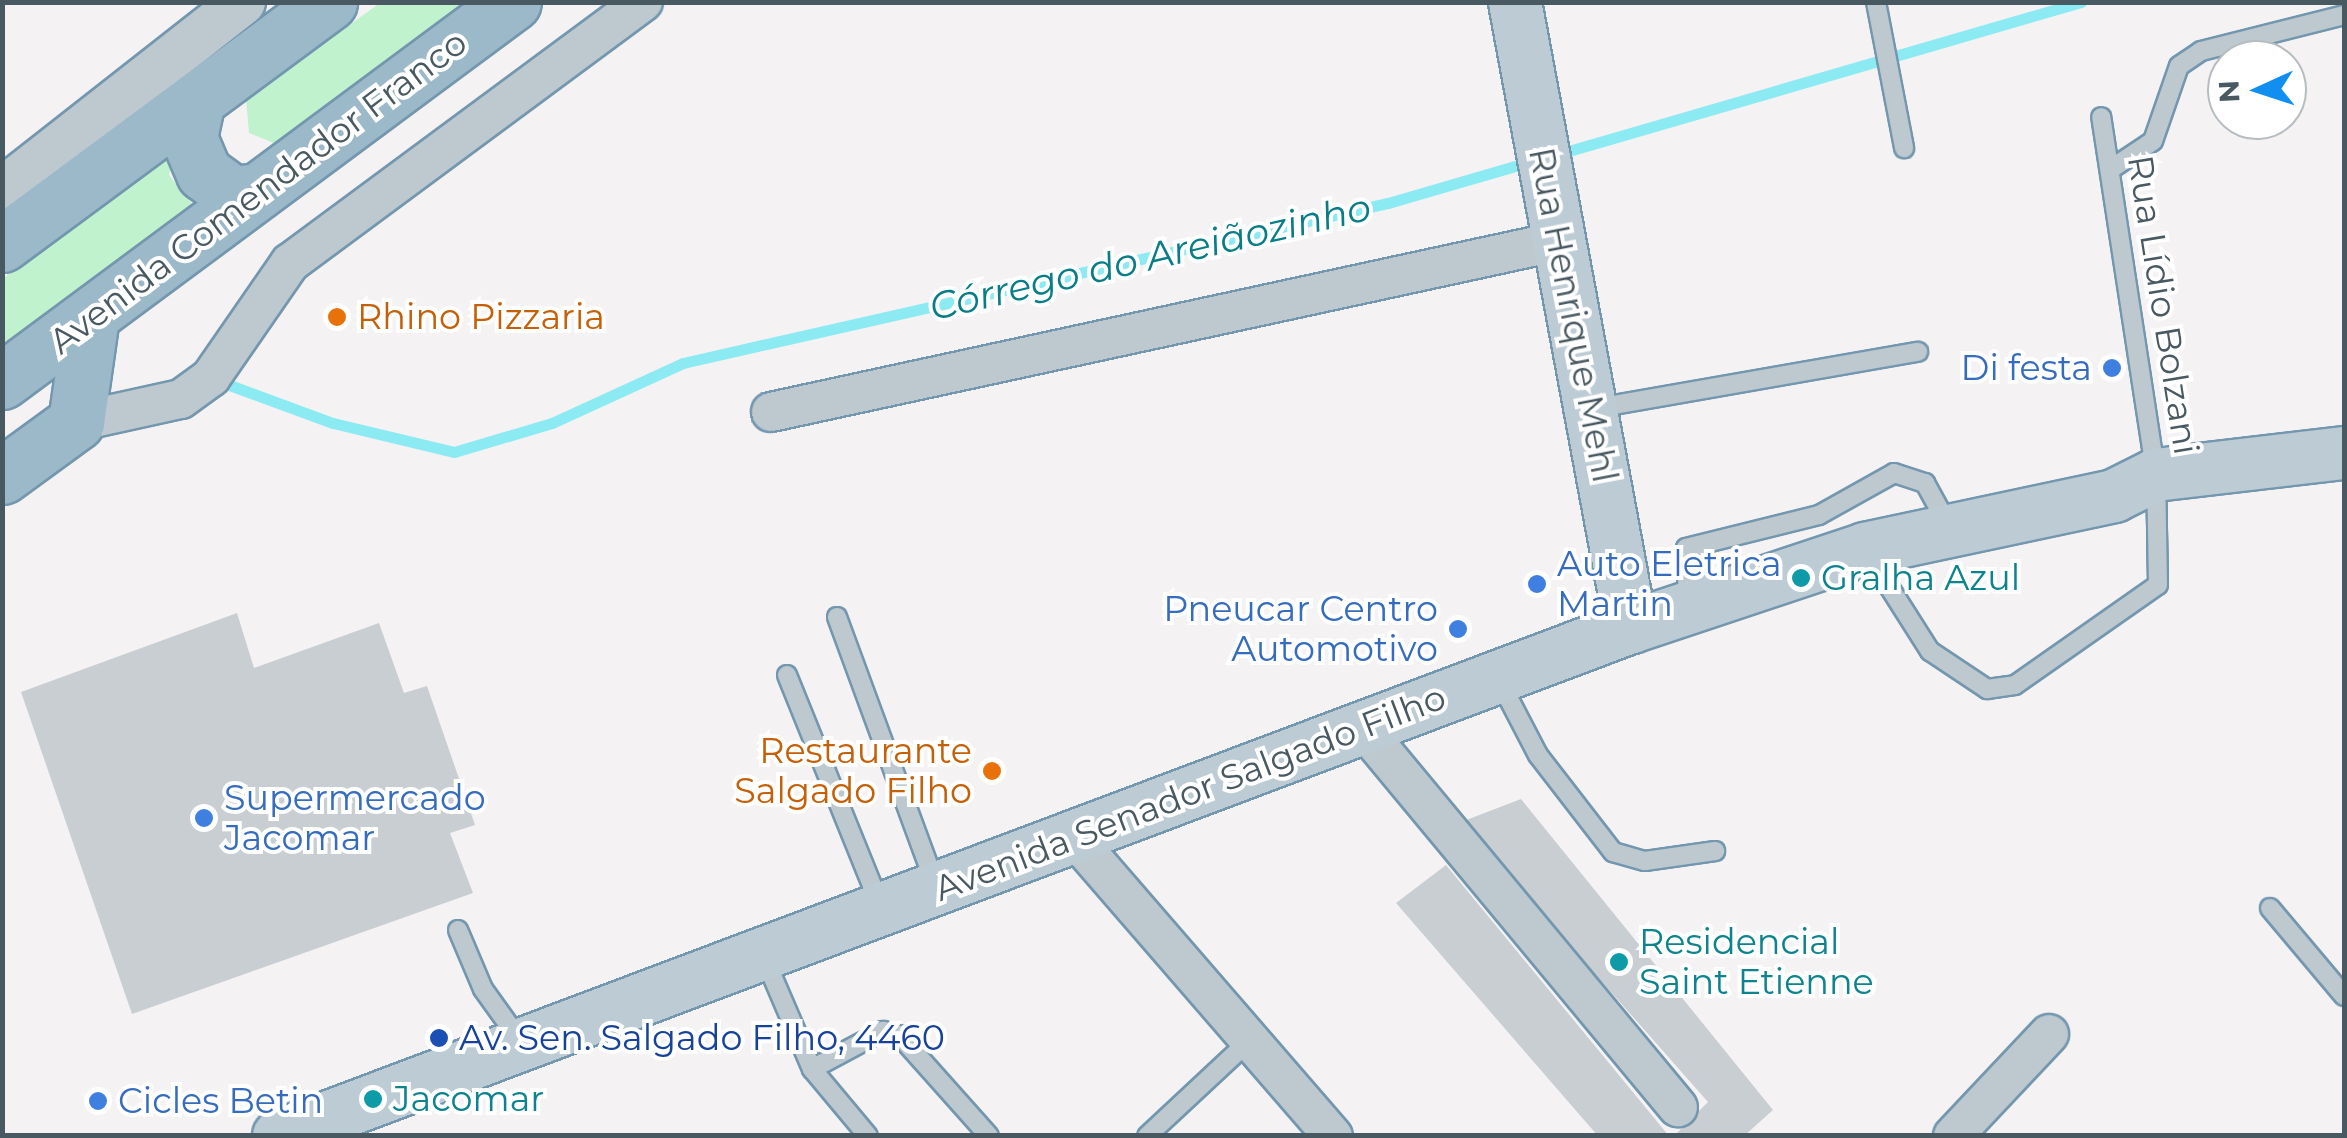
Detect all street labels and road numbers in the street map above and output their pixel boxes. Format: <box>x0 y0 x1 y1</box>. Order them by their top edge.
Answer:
street label: Avenida Comendador Franco <box>41 21 475 363</box>
street label: Rua Henrique Mehl <box>1520 144 1626 486</box>
street label: Rua Lídio Bolzani <box>2119 152 2207 458</box>
street label: Avenida Senador Salgado Filho <box>929 676 1451 910</box>

